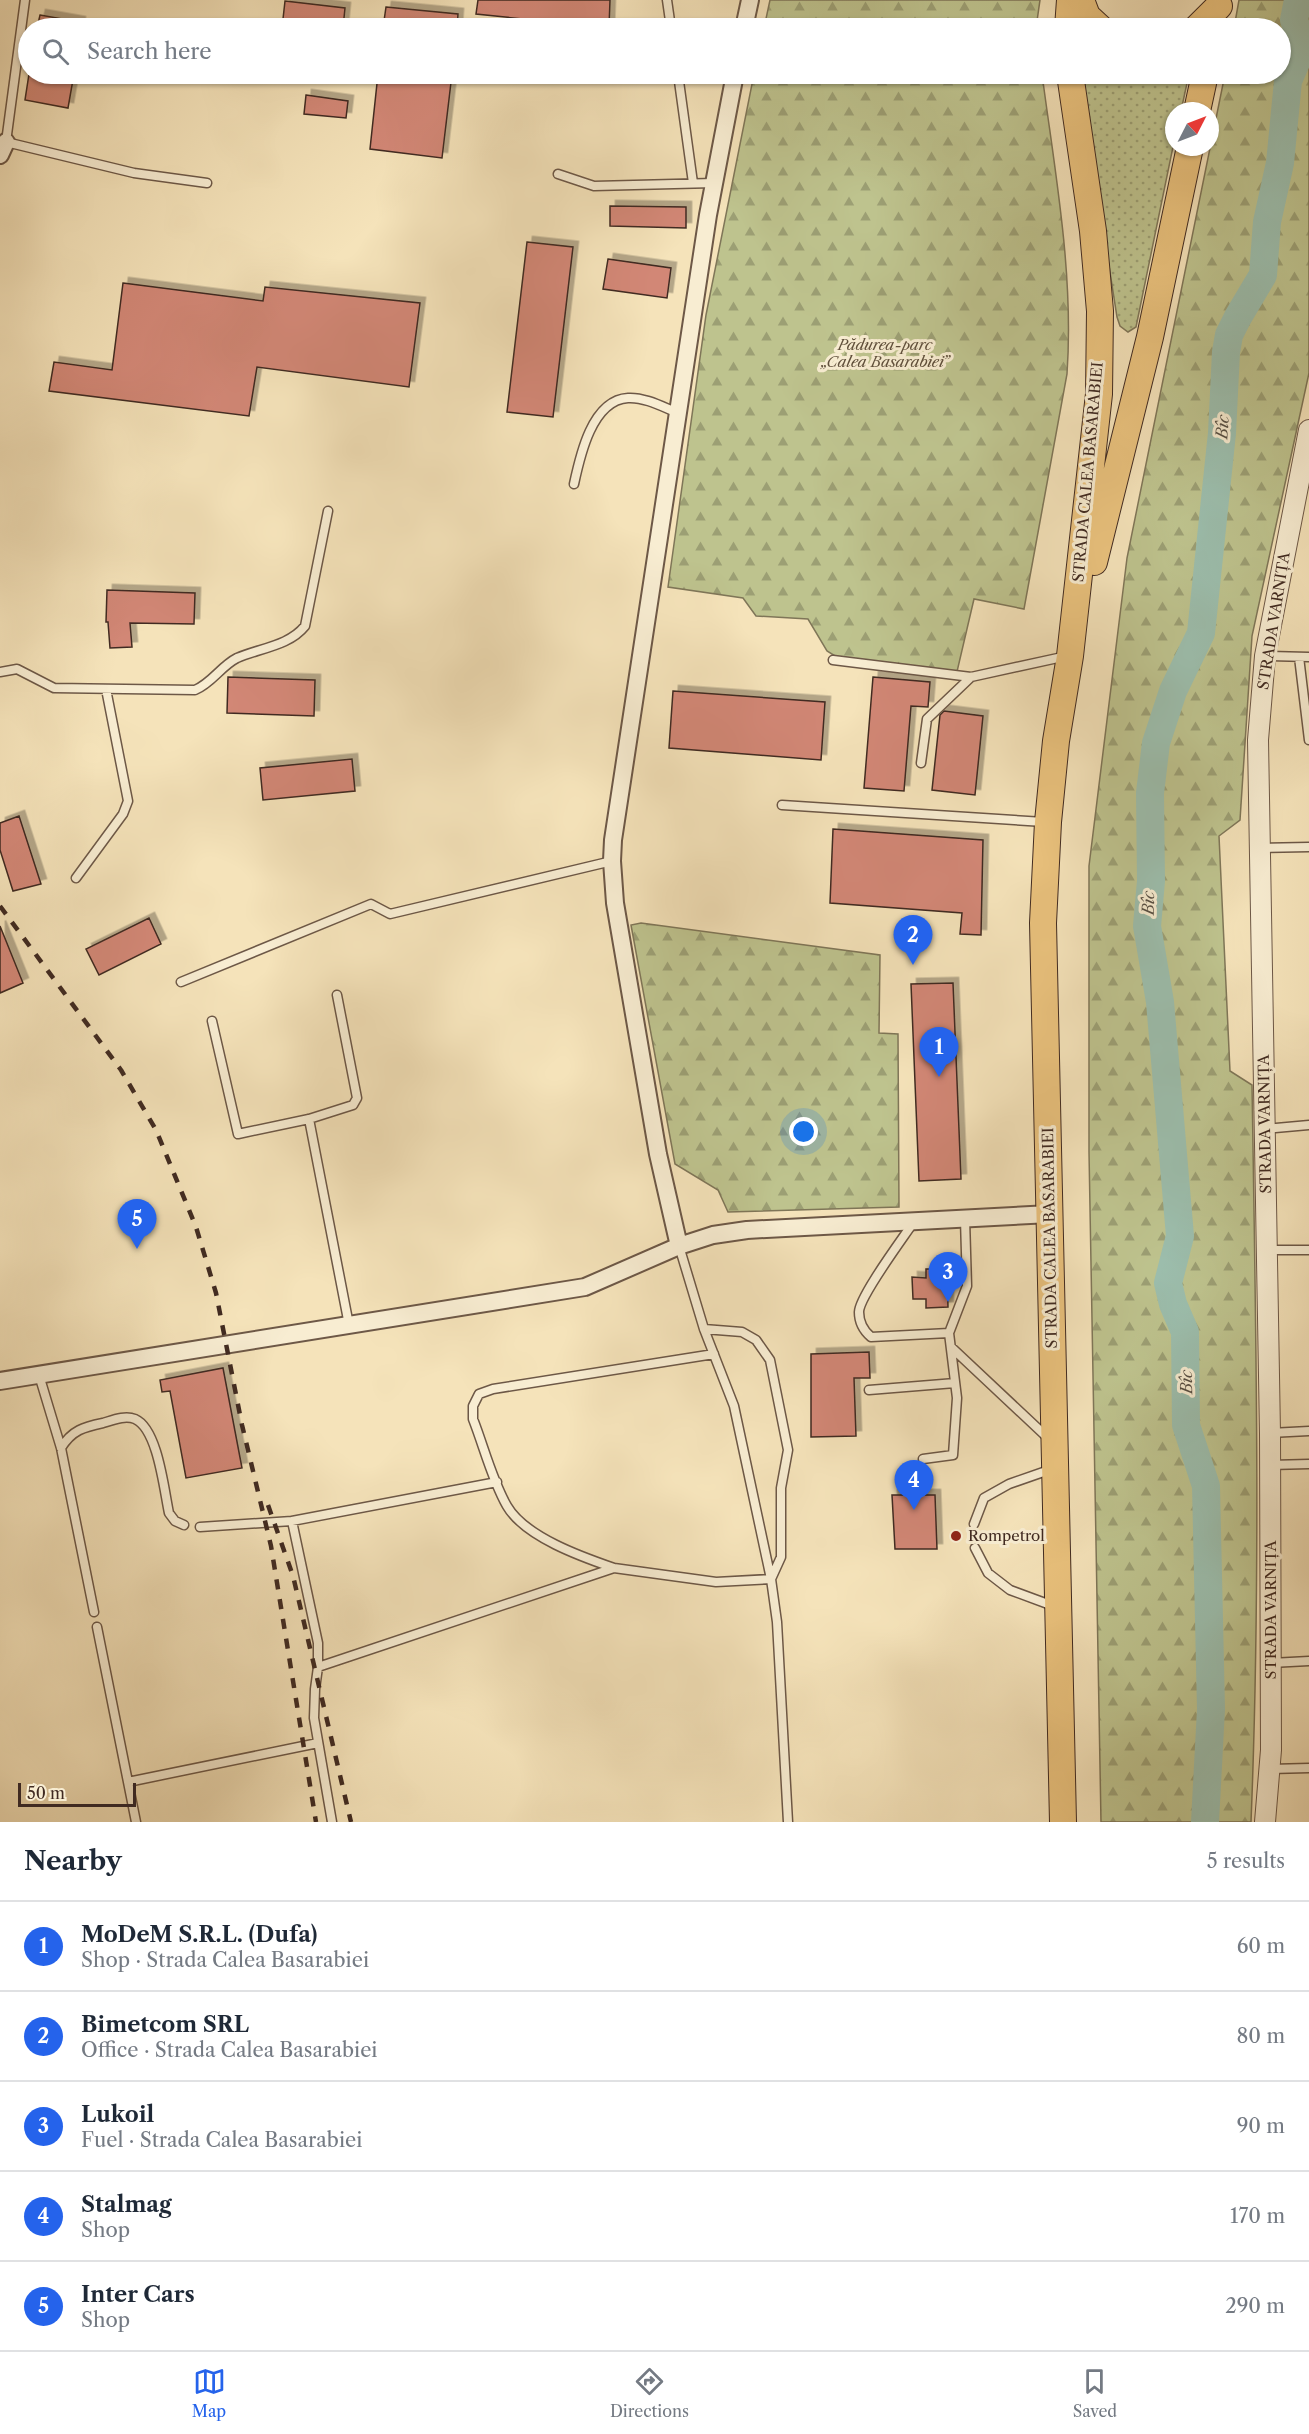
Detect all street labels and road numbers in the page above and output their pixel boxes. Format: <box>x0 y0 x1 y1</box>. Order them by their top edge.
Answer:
street label: STRADA CALEA BASARABIEI <box>1068 361 1107 583</box>
street label: STRADA VARNIȚA <box>1253 550 1294 691</box>
street label: STRADA VARNIȚA <box>1254 1053 1275 1194</box>
street label: STRADA CALEA BASARABIEI <box>1038 1127 1061 1349</box>
street label: STRADA VARNIȚA <box>1261 1540 1280 1679</box>

